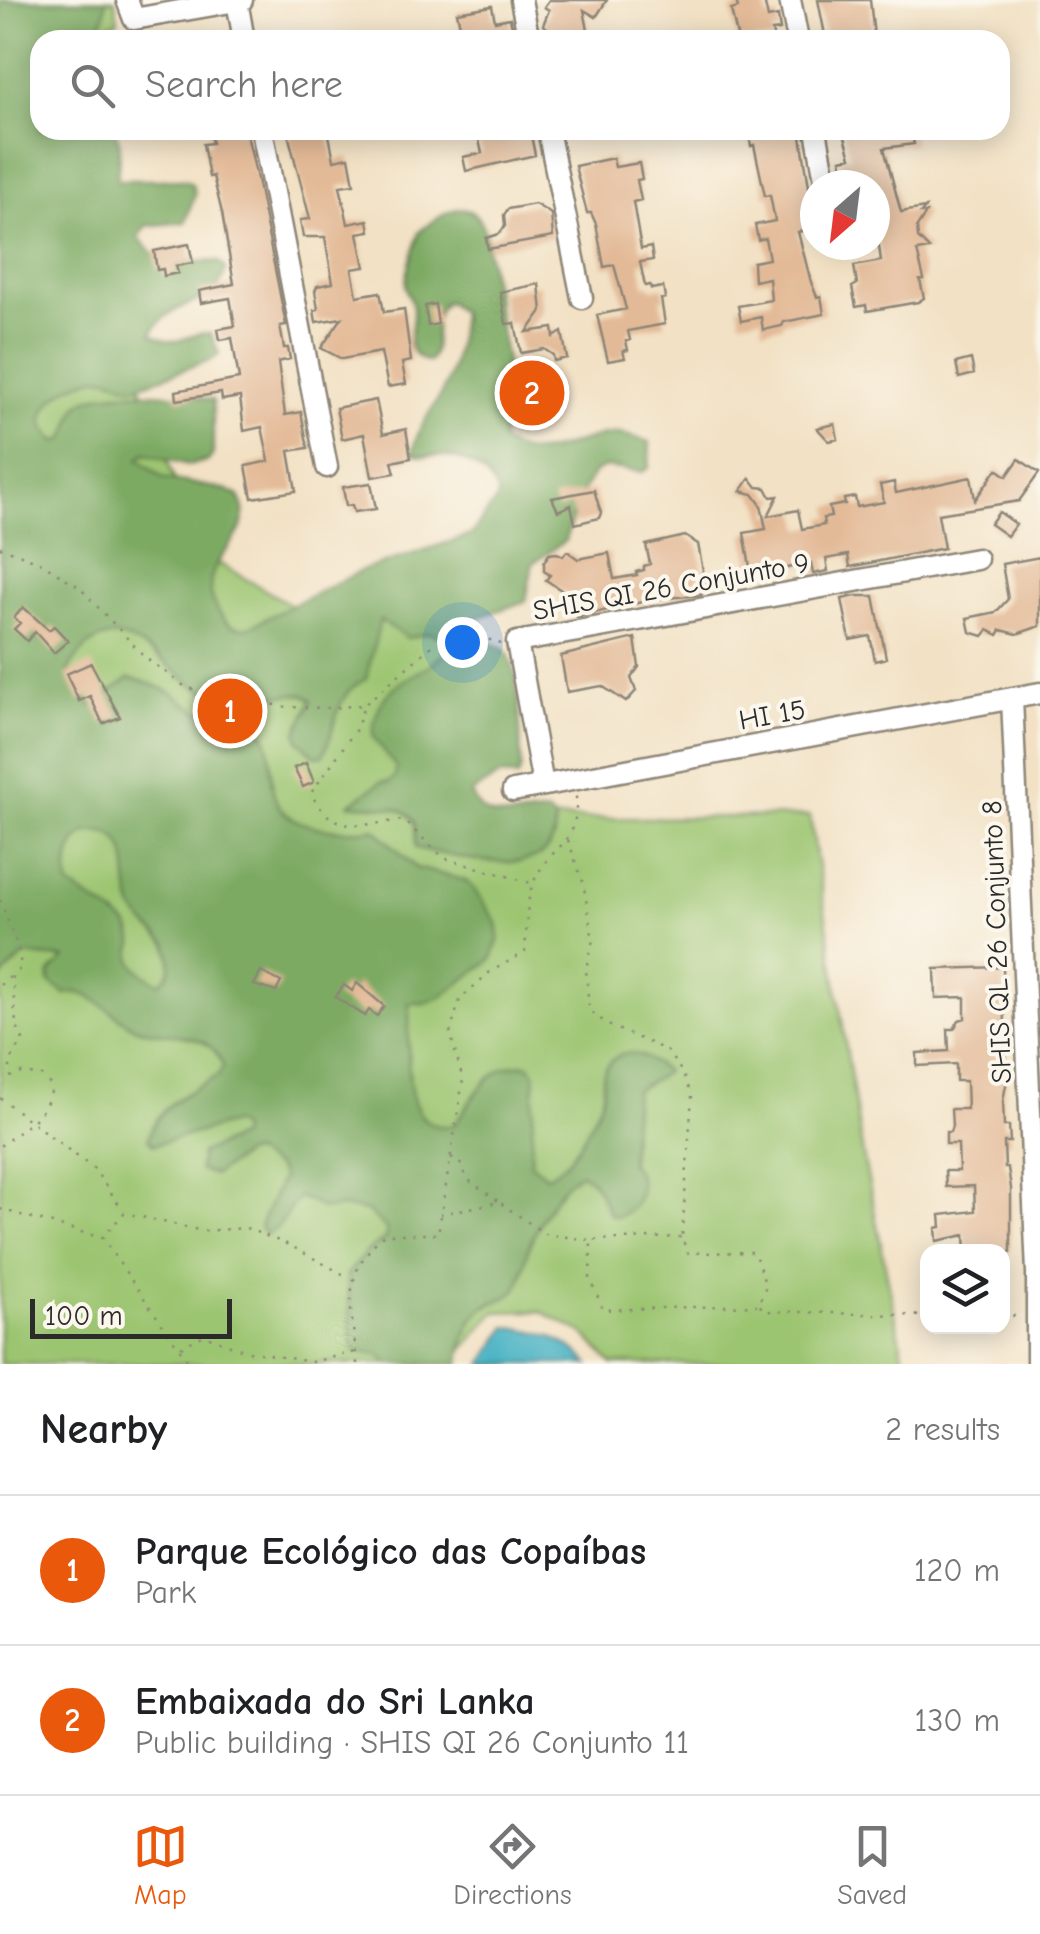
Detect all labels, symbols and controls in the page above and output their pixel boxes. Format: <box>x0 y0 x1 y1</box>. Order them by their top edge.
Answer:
search box <box>30 30 1010 140</box>
icon: search <box>65 58 120 113</box>
text: Search here <box>145 63 343 107</box>
north arrow <box>800 170 890 260</box>
pin: 2 <box>500 356 564 430</box>
street label: SHIS QI 26 Conjunto 9 <box>530 547 812 627</box>
your location <box>437 617 488 668</box>
pin: 1 <box>198 674 262 748</box>
street label: HI 15 <box>736 693 808 737</box>
street label: SHIS QL 26 Conjunto 8 <box>976 800 1018 1084</box>
map controls <box>920 1244 1010 1334</box>
button: layers <box>920 1244 1010 1334</box>
scale bar <box>30 1294 232 1338</box>
text: 100 m <box>45 1300 123 1332</box>
text: Nearby <box>40 1405 167 1454</box>
text: 2 results <box>885 1411 1000 1448</box>
text: Parque Ecológico das Copaíbas <box>135 1530 646 1574</box>
text: 1 <box>66 1552 79 1589</box>
text: 120 m <box>914 1552 1000 1589</box>
text: Park <box>135 1574 196 1611</box>
text: Embaixada do Sri Lanka <box>135 1680 535 1724</box>
text: 2 <box>65 1702 80 1739</box>
text: 130 m <box>914 1702 1000 1739</box>
text: Public building · SHIS QI 26 Conjunto 11 <box>135 1724 689 1761</box>
tab: Map <box>133 1819 188 1911</box>
tab: Directions <box>453 1819 572 1911</box>
tab: Saved <box>837 1819 907 1911</box>

